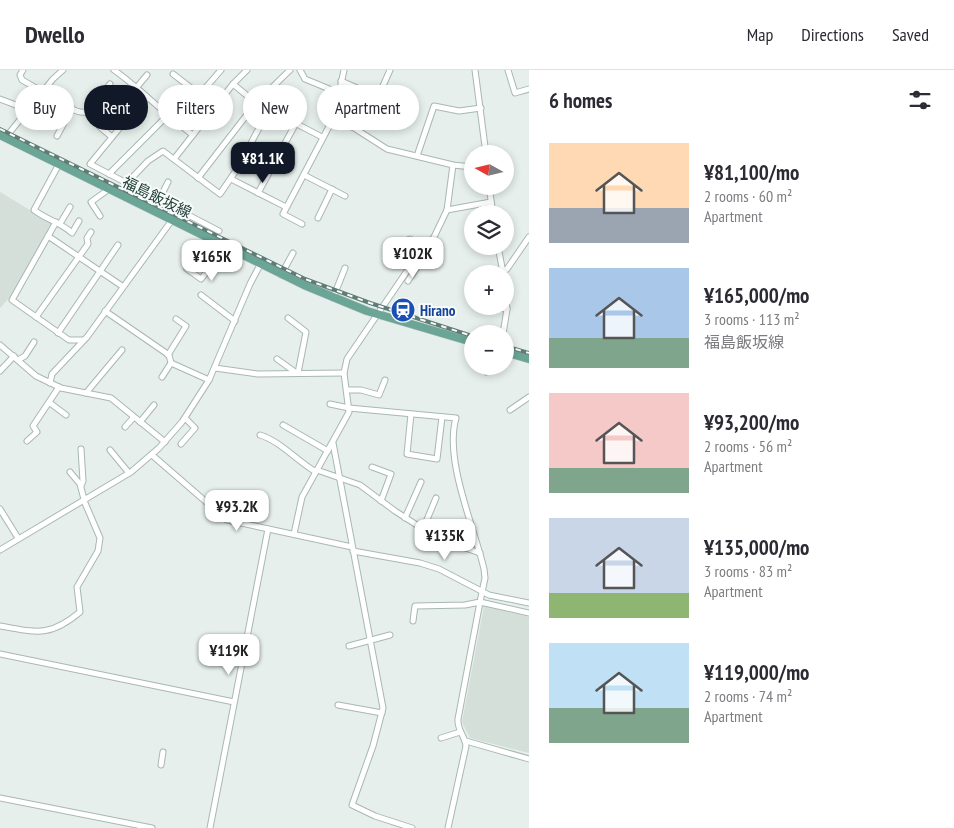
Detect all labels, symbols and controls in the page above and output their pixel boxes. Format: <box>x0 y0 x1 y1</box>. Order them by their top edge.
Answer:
text: Dwello <box>25 19 85 50</box>
text: Map <box>747 23 773 46</box>
text: Directions <box>801 23 864 46</box>
text: Saved <box>892 23 929 46</box>
chip: Buy <box>15 85 74 130</box>
chip: Rent <box>84 85 148 130</box>
chip: Filters <box>158 85 233 130</box>
chip: New <box>243 85 307 130</box>
chip: Apartment <box>317 85 419 130</box>
icon: filters <box>906 86 934 114</box>
text: 6 homes <box>549 87 612 114</box>
pin: ¥81.1K <box>222 142 304 184</box>
north arrow <box>464 145 514 195</box>
map controls <box>464 145 514 375</box>
text: ¥81.1K <box>242 148 284 168</box>
text: ¥81,100/mo <box>704 159 799 186</box>
icon: home <box>589 163 649 223</box>
street label: 福島飯坂線 <box>119 172 195 222</box>
text: 2 rooms · 60 m² <box>704 186 792 206</box>
button: layers <box>464 205 514 255</box>
text: Apartment <box>704 206 763 226</box>
pin: ¥102K <box>378 236 448 279</box>
pin: ¥165K <box>177 240 247 282</box>
text: ¥102K <box>394 243 432 263</box>
text: ¥165K <box>193 246 231 266</box>
button: + <box>464 265 514 315</box>
text: ¥165,000/mo <box>704 282 809 309</box>
icon: home <box>589 288 649 348</box>
station icon: Hirano <box>390 297 416 323</box>
place label: Hirano <box>420 301 456 320</box>
text: 3 rooms · 113 m² <box>704 309 800 329</box>
button: − <box>464 325 514 375</box>
text: 福島飯坂線 <box>704 332 784 352</box>
text: ¥93,200/mo <box>704 409 799 436</box>
icon: home <box>589 413 649 473</box>
text: 2 rooms · 56 m² <box>704 436 792 456</box>
text: Apartment <box>704 456 763 476</box>
pin: ¥93.2K <box>196 490 278 532</box>
text: ¥93.2K <box>216 496 258 516</box>
pin: ¥135K <box>410 518 480 561</box>
text: ¥135K <box>426 525 464 545</box>
text: ¥135,000/mo <box>704 534 809 561</box>
icon: home <box>589 538 649 598</box>
text: 3 rooms · 83 m² <box>704 561 792 581</box>
text: Apartment <box>704 581 763 601</box>
pin: ¥119K <box>194 634 264 676</box>
text: ¥119K <box>210 640 248 660</box>
text: ¥119,000/mo <box>704 659 809 686</box>
icon: home <box>589 663 649 723</box>
text: 2 rooms · 74 m² <box>704 686 792 706</box>
text: Apartment <box>704 706 763 726</box>

